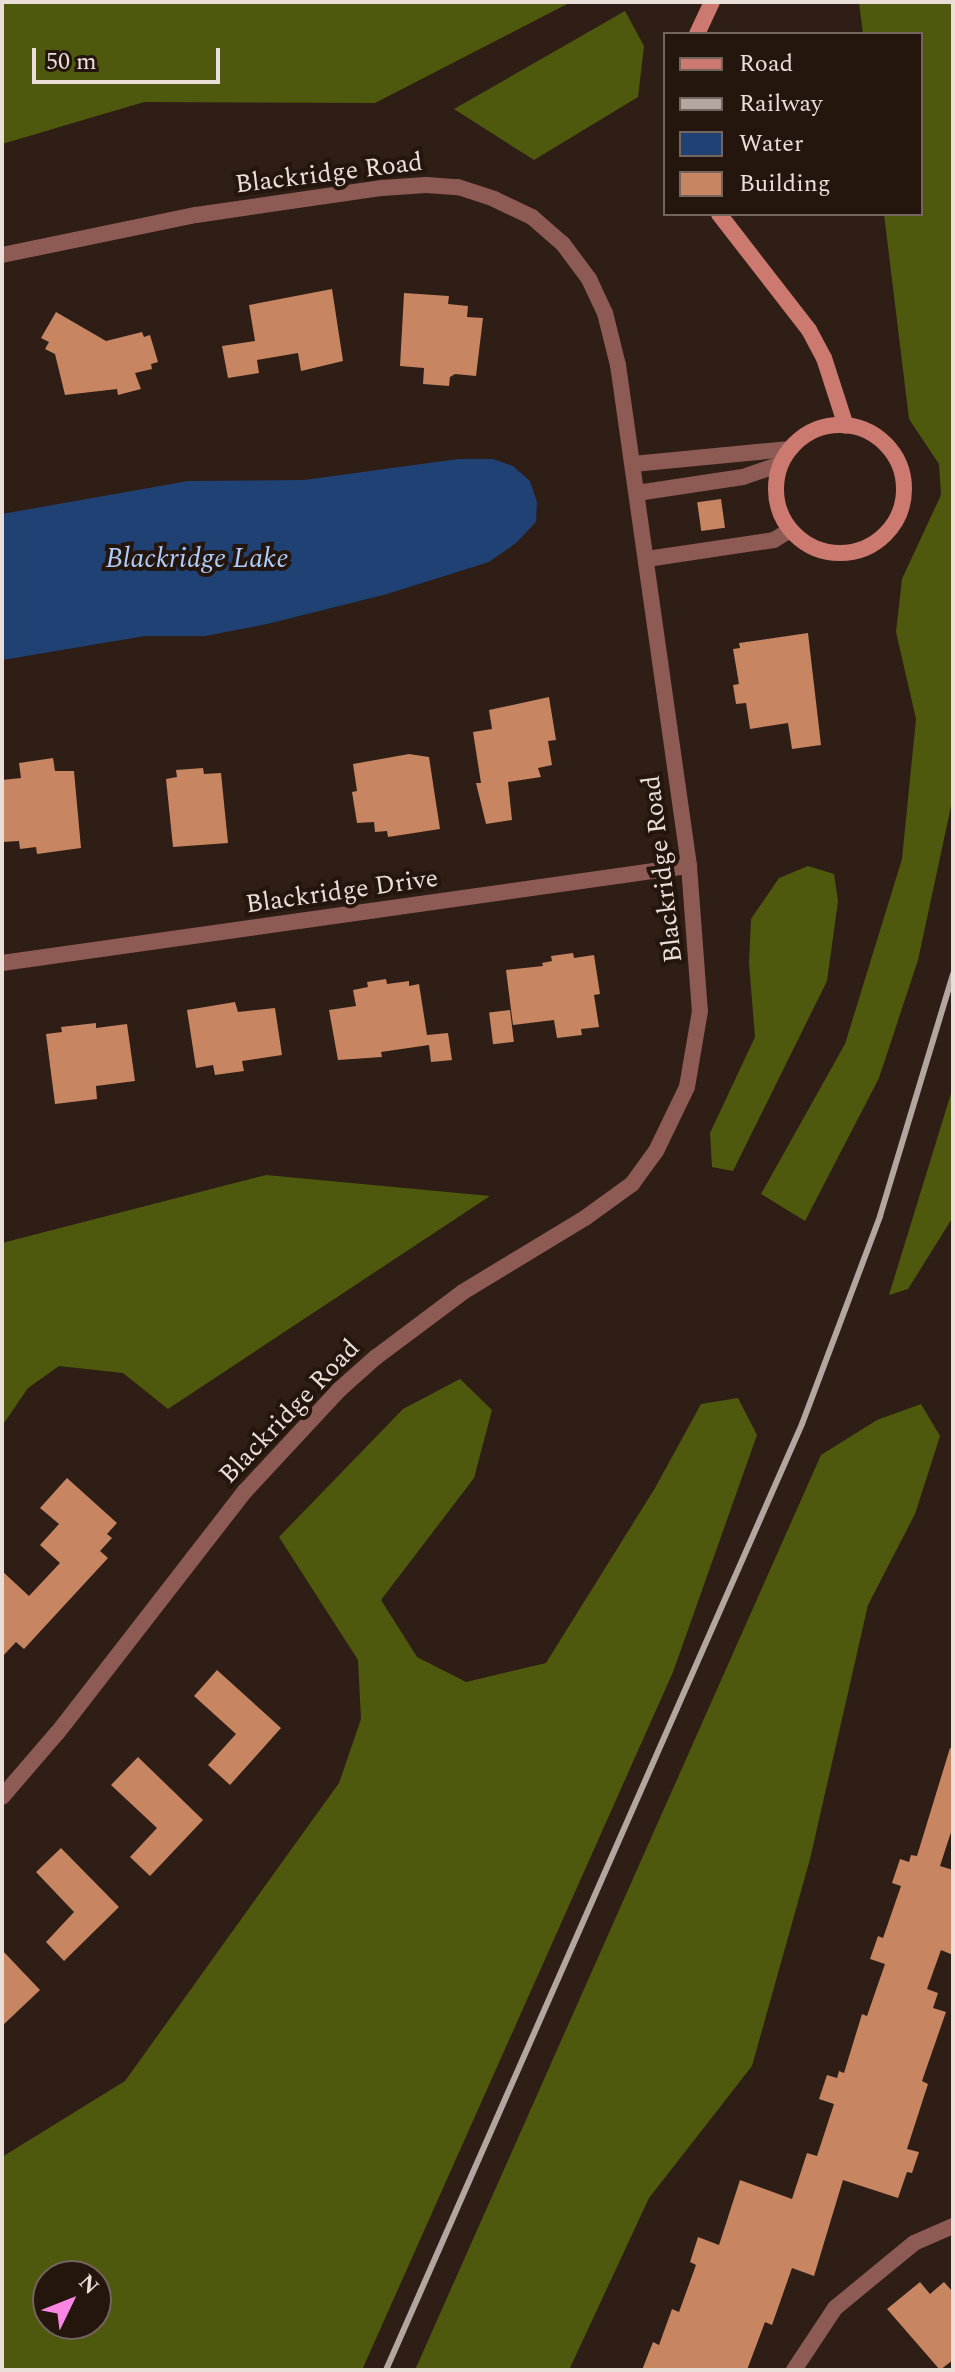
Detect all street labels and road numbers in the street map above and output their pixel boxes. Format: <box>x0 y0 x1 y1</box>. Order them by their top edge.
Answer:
street label: Blackridge Road <box>233 147 425 201</box>
street label: Blackridge Road <box>636 773 690 965</box>
street label: Blackridge Drive <box>244 863 440 921</box>
street label: Blackridge Road <box>213 1333 367 1491</box>

